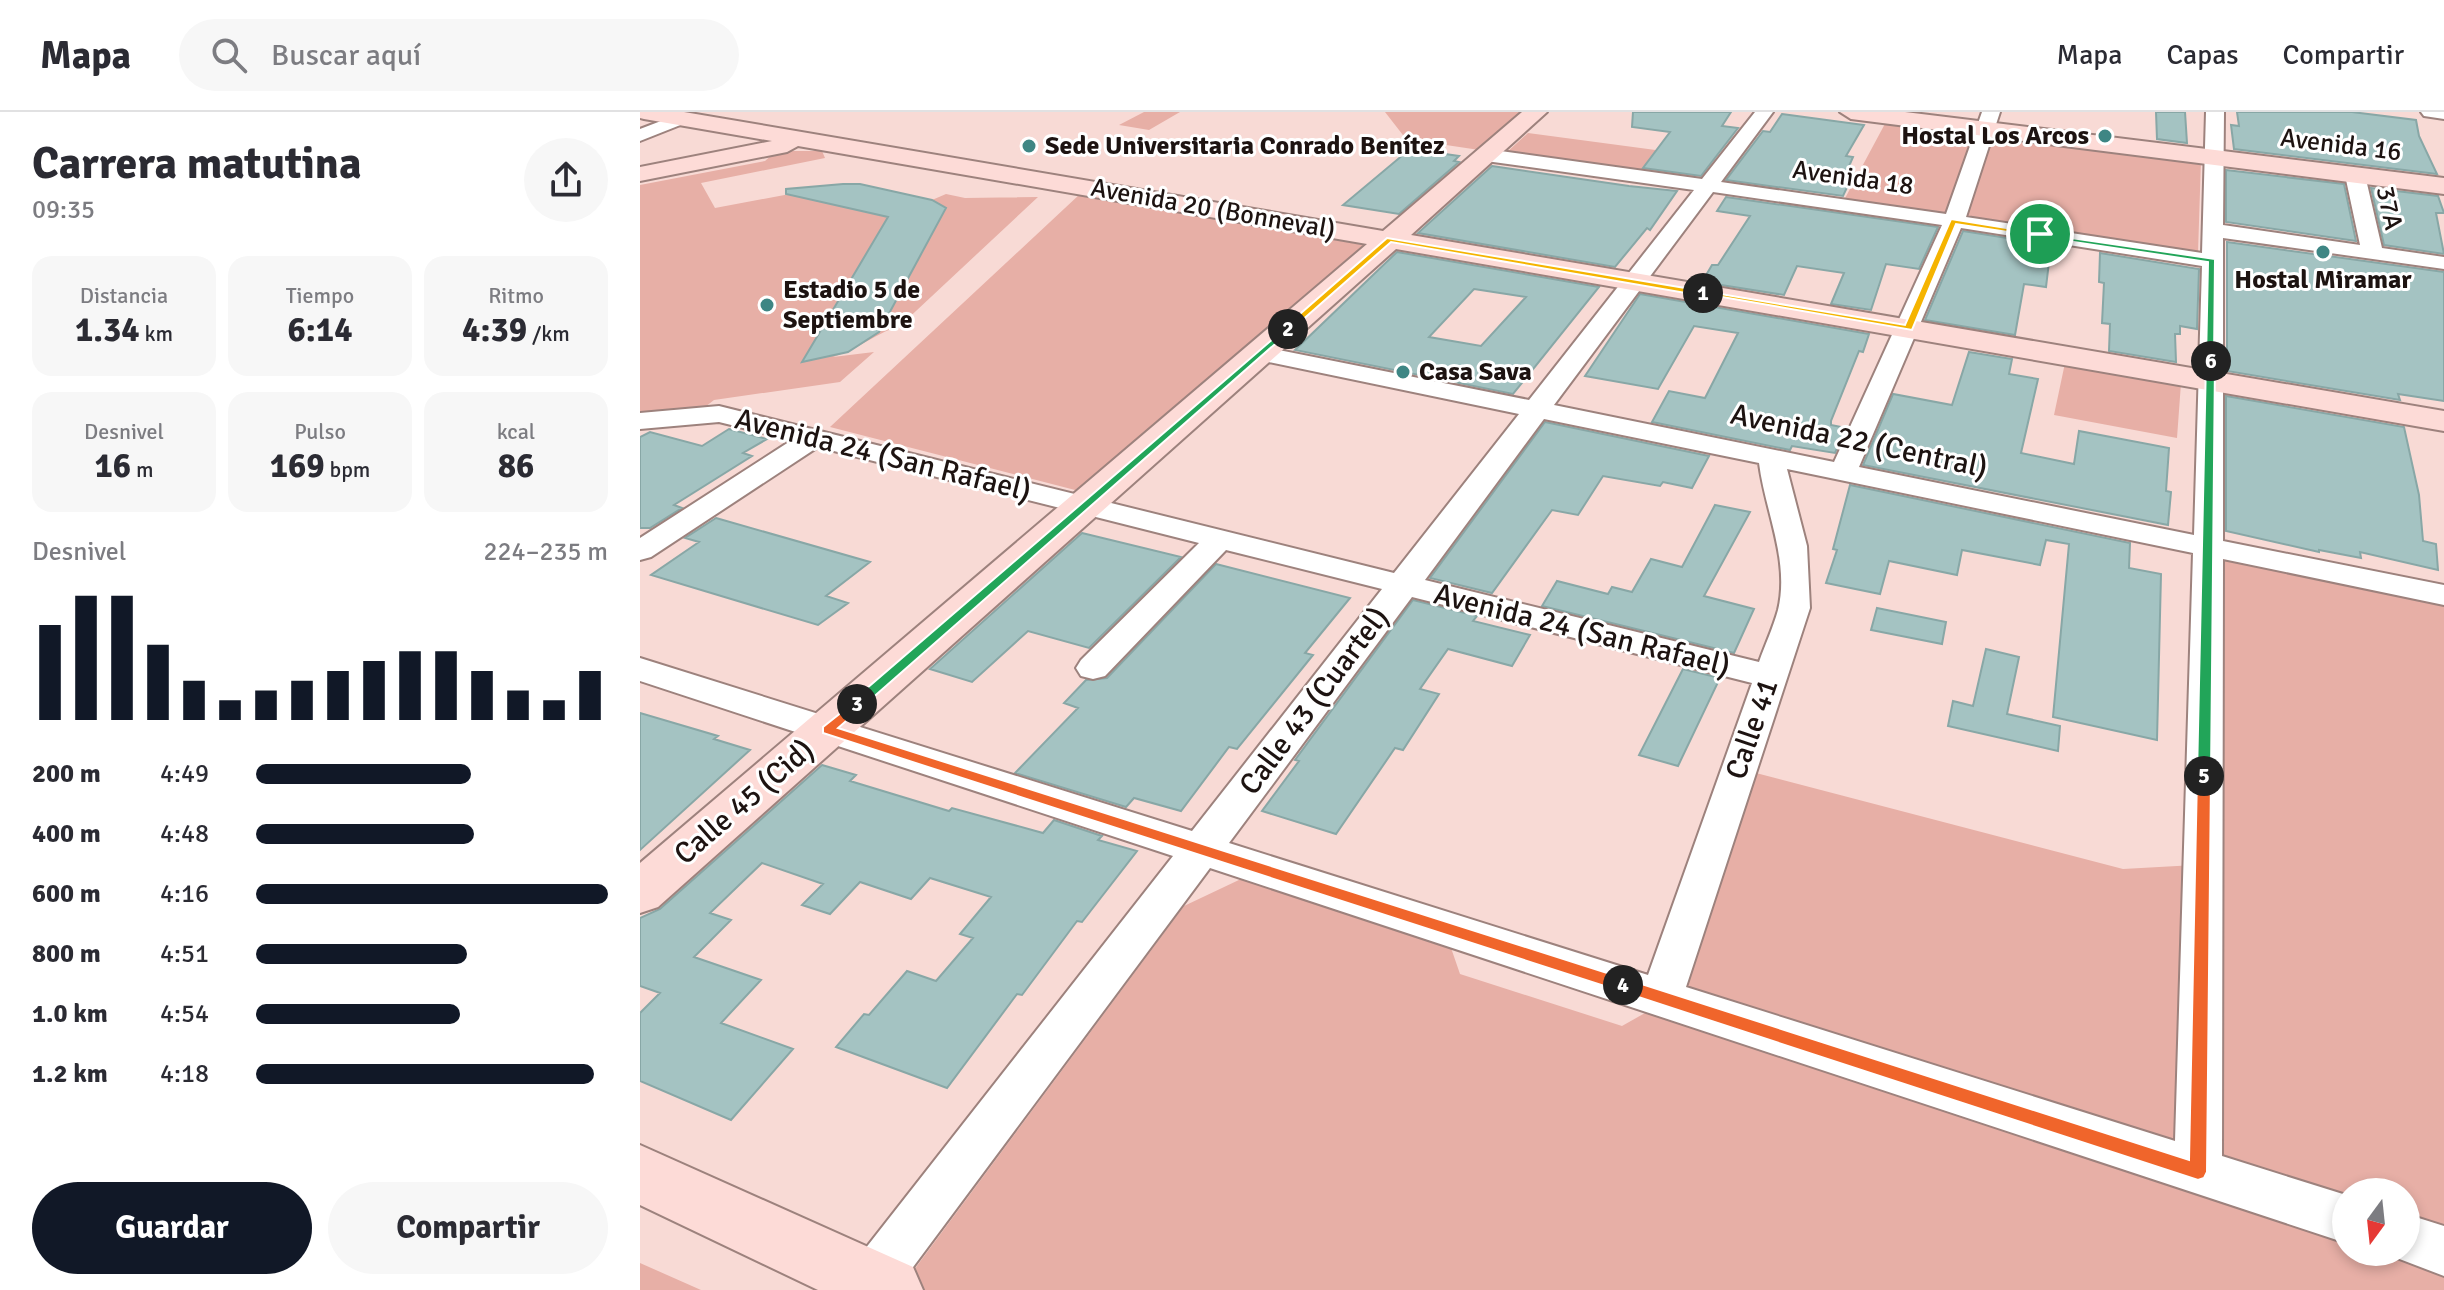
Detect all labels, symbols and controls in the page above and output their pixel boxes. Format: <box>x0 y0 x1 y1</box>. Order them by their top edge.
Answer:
search box <box>179 19 739 91</box>
text: Mapa <box>40 32 131 79</box>
icon: search <box>207 33 251 77</box>
text: Buscar aquí <box>271 37 421 74</box>
text: Mapa <box>2057 38 2122 72</box>
text: Capas <box>2166 38 2239 72</box>
text: Compartir <box>2283 38 2404 72</box>
place label: Hostal Los Arcos <box>1901 120 2089 152</box>
street label: Avenida 16 <box>2279 122 2403 168</box>
marker: Hostal Los Arcos <box>2096 127 2114 145</box>
place label: Sede Universitaria Conrado Benítez <box>1045 130 1445 162</box>
text: Carrera matutina <box>32 137 362 191</box>
marker: Sede Universitaria Conrado Benítez <box>1020 137 1038 155</box>
button: share <box>524 138 608 222</box>
street label: Avenida 18 <box>1790 154 1916 202</box>
street label: Avenida 20 (Bonneval) <box>1088 172 1338 246</box>
street label: 37A <box>2369 183 2409 233</box>
text: 09:35 <box>32 194 95 226</box>
pin <box>2006 200 2074 268</box>
icon: arrive <box>2018 212 2062 256</box>
marker: Hostal Miramar <box>2314 243 2332 261</box>
place label: Hostal Miramar <box>2234 264 2412 296</box>
pin: 1 <box>1683 273 1723 313</box>
place label: Estadio 5 de Septiembre <box>783 274 920 336</box>
text: 1 <box>1697 279 1709 306</box>
text: Distancia <box>80 282 168 309</box>
text: Tiempo <box>286 282 354 309</box>
text: Ritmo <box>488 282 544 309</box>
marker: Estadio 5 de Septiembre <box>758 296 776 314</box>
text: 1.34 <box>75 309 140 351</box>
text: 6:14 <box>287 309 353 351</box>
text: 4:39 <box>462 309 527 351</box>
pin: 2 <box>1268 309 1308 349</box>
text: 2 <box>1282 315 1294 342</box>
text: km <box>140 320 173 347</box>
text: /km <box>527 320 570 347</box>
pin: 6 <box>2191 341 2231 381</box>
text: 6 <box>2205 347 2217 374</box>
place label: Casa Sava <box>1419 356 1532 388</box>
marker: Casa Sava <box>1394 363 1412 381</box>
street label: Avenida 22 (Central) <box>1727 396 1991 486</box>
street label: Avenida 24 (San Rafael) <box>731 400 1035 510</box>
text: Desnivel <box>84 418 164 445</box>
text: Pulso <box>294 418 346 445</box>
text: kcal <box>497 418 535 445</box>
text: 16 <box>94 445 131 487</box>
text: 169 <box>270 445 325 487</box>
text: 86 <box>498 445 534 487</box>
text: m <box>131 456 154 483</box>
text: bpm <box>325 456 370 483</box>
text: Desnivel <box>32 536 126 568</box>
text: 224–235 m <box>484 536 608 568</box>
street label: Avenida 24 (San Rafael) <box>1430 575 1734 685</box>
street label: Calle 43 (Cuartel) <box>1231 600 1397 802</box>
street label: Calle 41 <box>1718 674 1786 784</box>
pin: 3 <box>837 684 877 724</box>
text: 3 <box>851 690 863 717</box>
street label: Calle 45 (Cid) <box>667 731 821 873</box>
pin: 5 <box>2184 756 2224 796</box>
text: 200 m <box>32 758 101 790</box>
text: 4:49 <box>160 758 209 790</box>
text: 5 <box>2198 762 2210 789</box>
text: 400 m <box>32 818 101 850</box>
text: 4:48 <box>160 818 209 850</box>
text: 600 m <box>32 878 101 910</box>
text: 4:16 <box>160 878 209 910</box>
text: 800 m <box>32 938 101 970</box>
text: 4:51 <box>160 938 209 970</box>
pin: 4 <box>1603 965 1643 1005</box>
text: 4 <box>1617 971 1629 998</box>
text: 1.0 km <box>32 998 108 1030</box>
text: 4:54 <box>160 998 209 1030</box>
text: 1.2 km <box>32 1058 108 1090</box>
text: 4:18 <box>160 1058 209 1090</box>
north arrow <box>2332 1178 2420 1266</box>
map controls <box>2332 1178 2420 1266</box>
button: Guardar <box>32 1182 312 1274</box>
button: Compartir <box>328 1182 608 1274</box>

